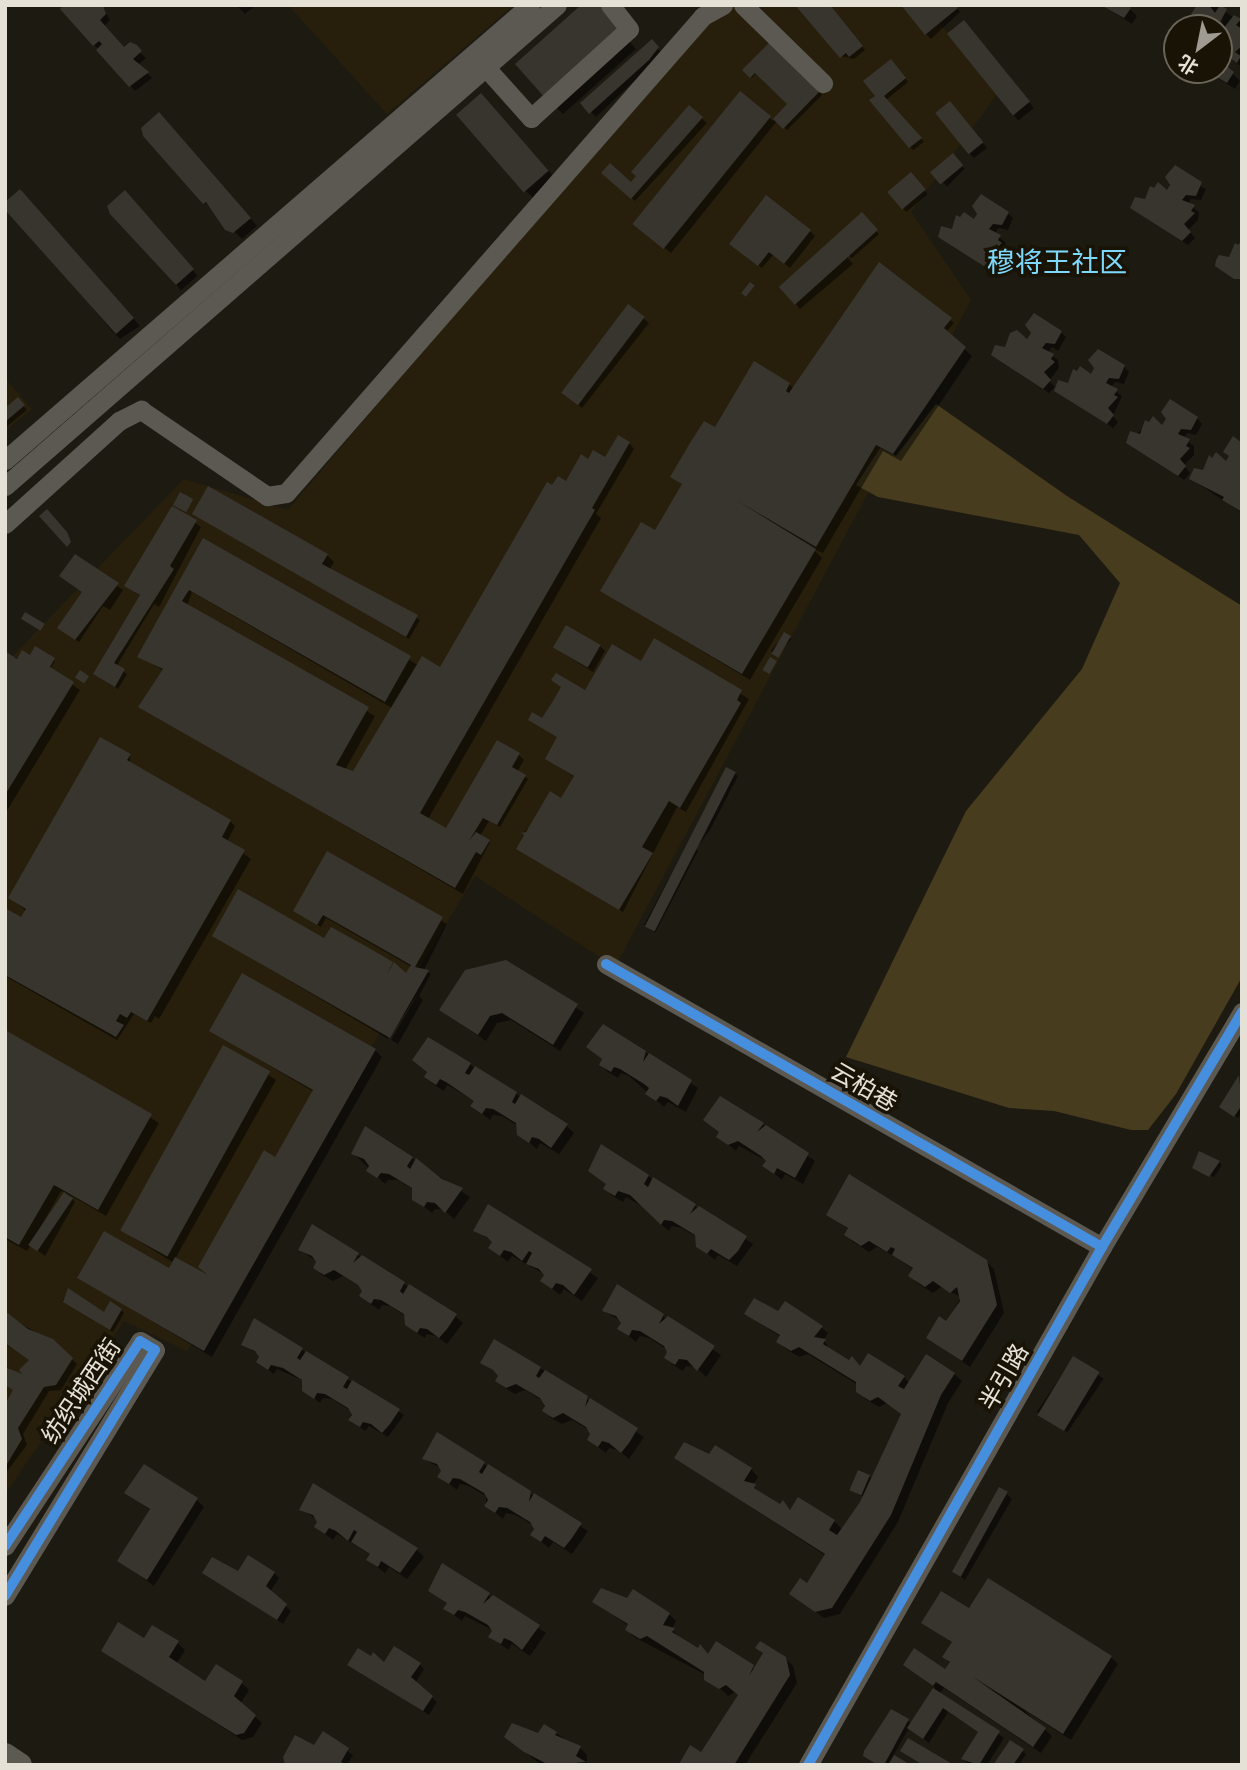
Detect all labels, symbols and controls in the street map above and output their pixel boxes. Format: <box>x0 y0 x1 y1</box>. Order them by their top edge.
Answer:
north arrow <box>1163 14 1233 84</box>
text: 北 <box>1174 51 1202 79</box>
district label: 穆将王社区 <box>987 245 1127 279</box>
street label: 云柏巷 <box>826 1057 902 1117</box>
street label: 纺织城西街 <box>36 1333 126 1449</box>
street label: 半引路 <box>974 1339 1034 1415</box>

